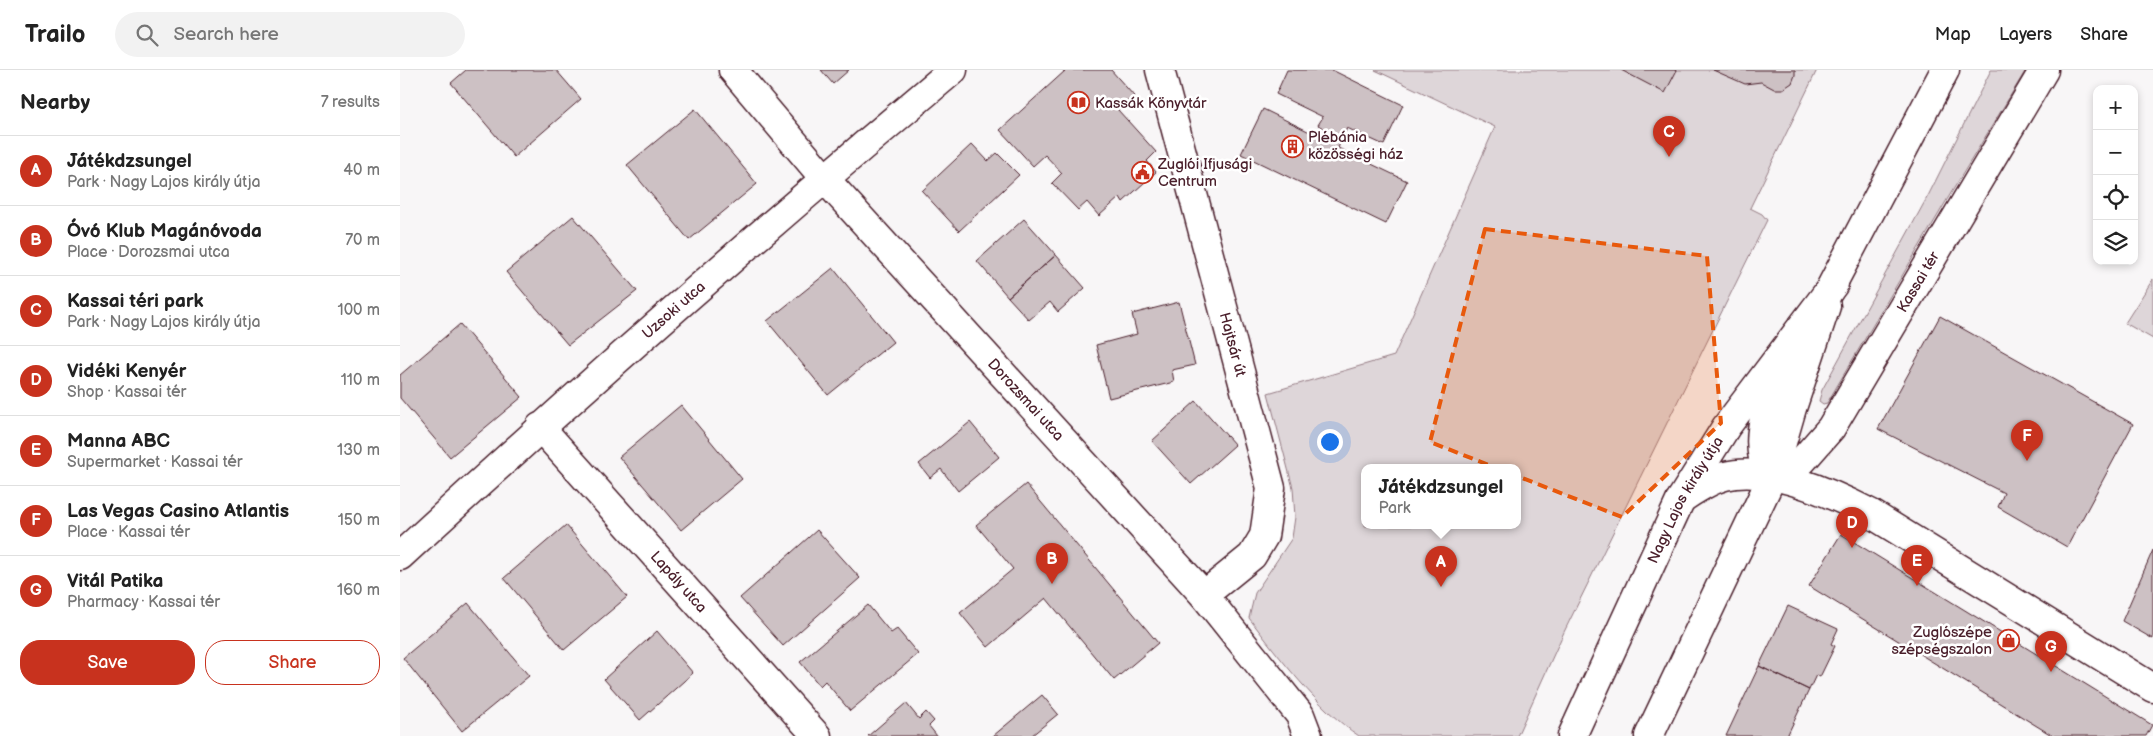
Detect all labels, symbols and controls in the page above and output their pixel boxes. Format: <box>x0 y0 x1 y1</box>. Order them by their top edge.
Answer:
search box <box>115 12 465 57</box>
text: Trailo <box>25 20 85 49</box>
icon: search <box>133 21 161 49</box>
text: Search here <box>173 23 279 46</box>
text: Map <box>1935 24 1971 45</box>
text: Layers <box>1999 24 2052 45</box>
text: Share <box>2080 24 2128 45</box>
map controls <box>2093 85 2138 265</box>
button: + <box>2093 85 2138 130</box>
text: Nearby <box>20 90 90 115</box>
library icon: Kassák Könyvtár <box>1067 91 1091 115</box>
text: 7 results <box>321 93 380 112</box>
place label: Kassák Könyvtár <box>1095 94 1207 113</box>
pin: C <box>1653 116 1685 157</box>
place label: Plébánia közösségi ház <box>1308 128 1404 164</box>
button: − <box>2093 130 2138 175</box>
building icon: Plébánia közösségi ház <box>1280 134 1304 158</box>
text: Játékdzsungel <box>67 150 192 173</box>
place label: Zuglói Ifjusági Centrum <box>1157 155 1252 191</box>
text: A <box>31 161 41 180</box>
text: 40 m <box>343 161 380 180</box>
public building icon: Zuglói Ifjusági Centrum <box>1130 161 1154 185</box>
text: Park · Nagy Lajos király útja <box>67 173 261 192</box>
button: locate <box>2093 175 2138 220</box>
text: Óvó Klub Magánóvoda <box>67 220 262 243</box>
button: layers <box>2093 220 2138 265</box>
text: B <box>30 231 42 250</box>
text: 70 m <box>345 231 380 250</box>
text: Place · Dorozsmai utca <box>67 243 230 262</box>
street label: Kassai tér <box>1893 248 1944 316</box>
street label: Uzsoki utca <box>638 277 710 343</box>
text: Kassai téri park <box>67 290 203 313</box>
text: C <box>30 301 42 320</box>
text: 100 m <box>337 301 380 320</box>
street label: Hajtsár út <box>1215 310 1250 379</box>
text: Park · Nagy Lajos király útja <box>67 313 261 332</box>
street label: Dorozsmai utca <box>983 355 1068 445</box>
text: Vidéki Kenyér <box>67 360 186 383</box>
text: D <box>30 371 42 390</box>
text: 110 m <box>341 371 380 390</box>
text: Shop · Kassai tér <box>67 383 186 402</box>
pin: F <box>2011 420 2043 461</box>
your location <box>1317 429 1343 455</box>
text: Manna ABC <box>67 430 170 453</box>
street label: Nagy Lajos király útja <box>1644 433 1728 567</box>
text: E <box>31 441 41 460</box>
text: 130 m <box>337 441 380 460</box>
text: Supermarket · Kassai tér <box>67 453 243 472</box>
popup <box>1361 464 1521 529</box>
text: Játékdzsungel <box>1379 476 1503 499</box>
text: Park <box>1379 499 1411 518</box>
text: Las Vegas Casino Atlantis <box>67 500 289 523</box>
pin: D <box>1836 507 1868 548</box>
text: F <box>31 511 41 530</box>
text: 150 m <box>338 511 380 530</box>
text: Place · Kassai tér <box>67 523 190 542</box>
pin: B <box>1036 543 1068 584</box>
pin: E <box>1901 545 1933 586</box>
pin: A <box>1425 546 1457 587</box>
street label: Lapály utca <box>646 548 711 617</box>
text: Vitál Patika <box>67 570 163 593</box>
text: G <box>30 581 42 600</box>
text: 160 m <box>337 581 380 600</box>
text: Pharmacy · Kassai tér <box>67 593 220 612</box>
place label: Zuglószépe szépségszalon <box>1892 623 1992 659</box>
shop icon: Zuglószépe szépségszalon <box>1996 629 2020 653</box>
pin: G <box>2035 631 2067 672</box>
button: Save <box>20 640 195 685</box>
button: Share <box>205 640 380 685</box>

